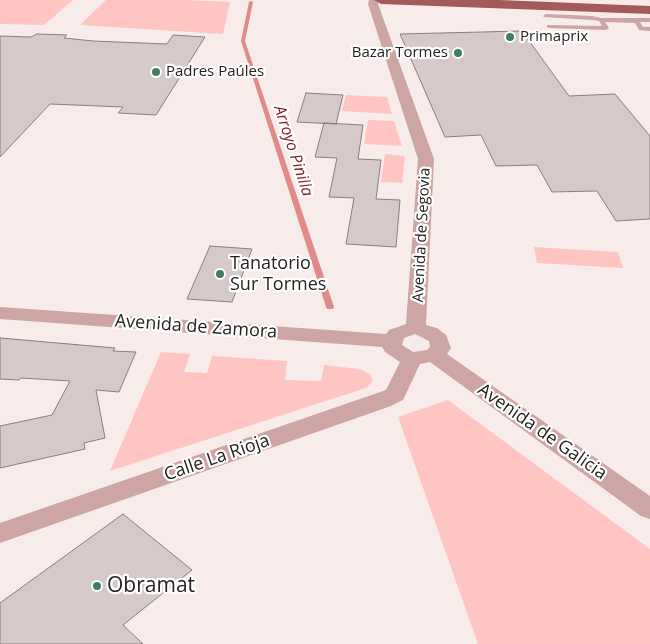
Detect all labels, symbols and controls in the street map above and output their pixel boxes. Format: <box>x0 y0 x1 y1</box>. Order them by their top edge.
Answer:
place label: Primaprix <box>520 28 588 46</box>
marker: Primaprix <box>504 31 516 43</box>
place label: Bazar Tormes <box>352 44 448 62</box>
marker: Bazar Tormes <box>452 47 464 59</box>
place label: Padres Paúles <box>166 63 264 81</box>
marker: Padres Paúles <box>150 66 162 78</box>
water label: Arroyo Pinilla <box>269 103 317 199</box>
street label: Avenida de Segovia <box>409 167 435 303</box>
place label: Tanatorio Sur Tormes <box>230 253 326 296</box>
marker: Tanatorio Sur Tormes <box>214 268 226 280</box>
street label: Avenida de Zamora <box>114 311 278 343</box>
street label: Avenida de Galicia <box>473 379 611 485</box>
street label: Calle La Rioja <box>161 430 273 486</box>
place label: Obramat <box>107 573 195 599</box>
marker: Obramat <box>91 580 103 592</box>

